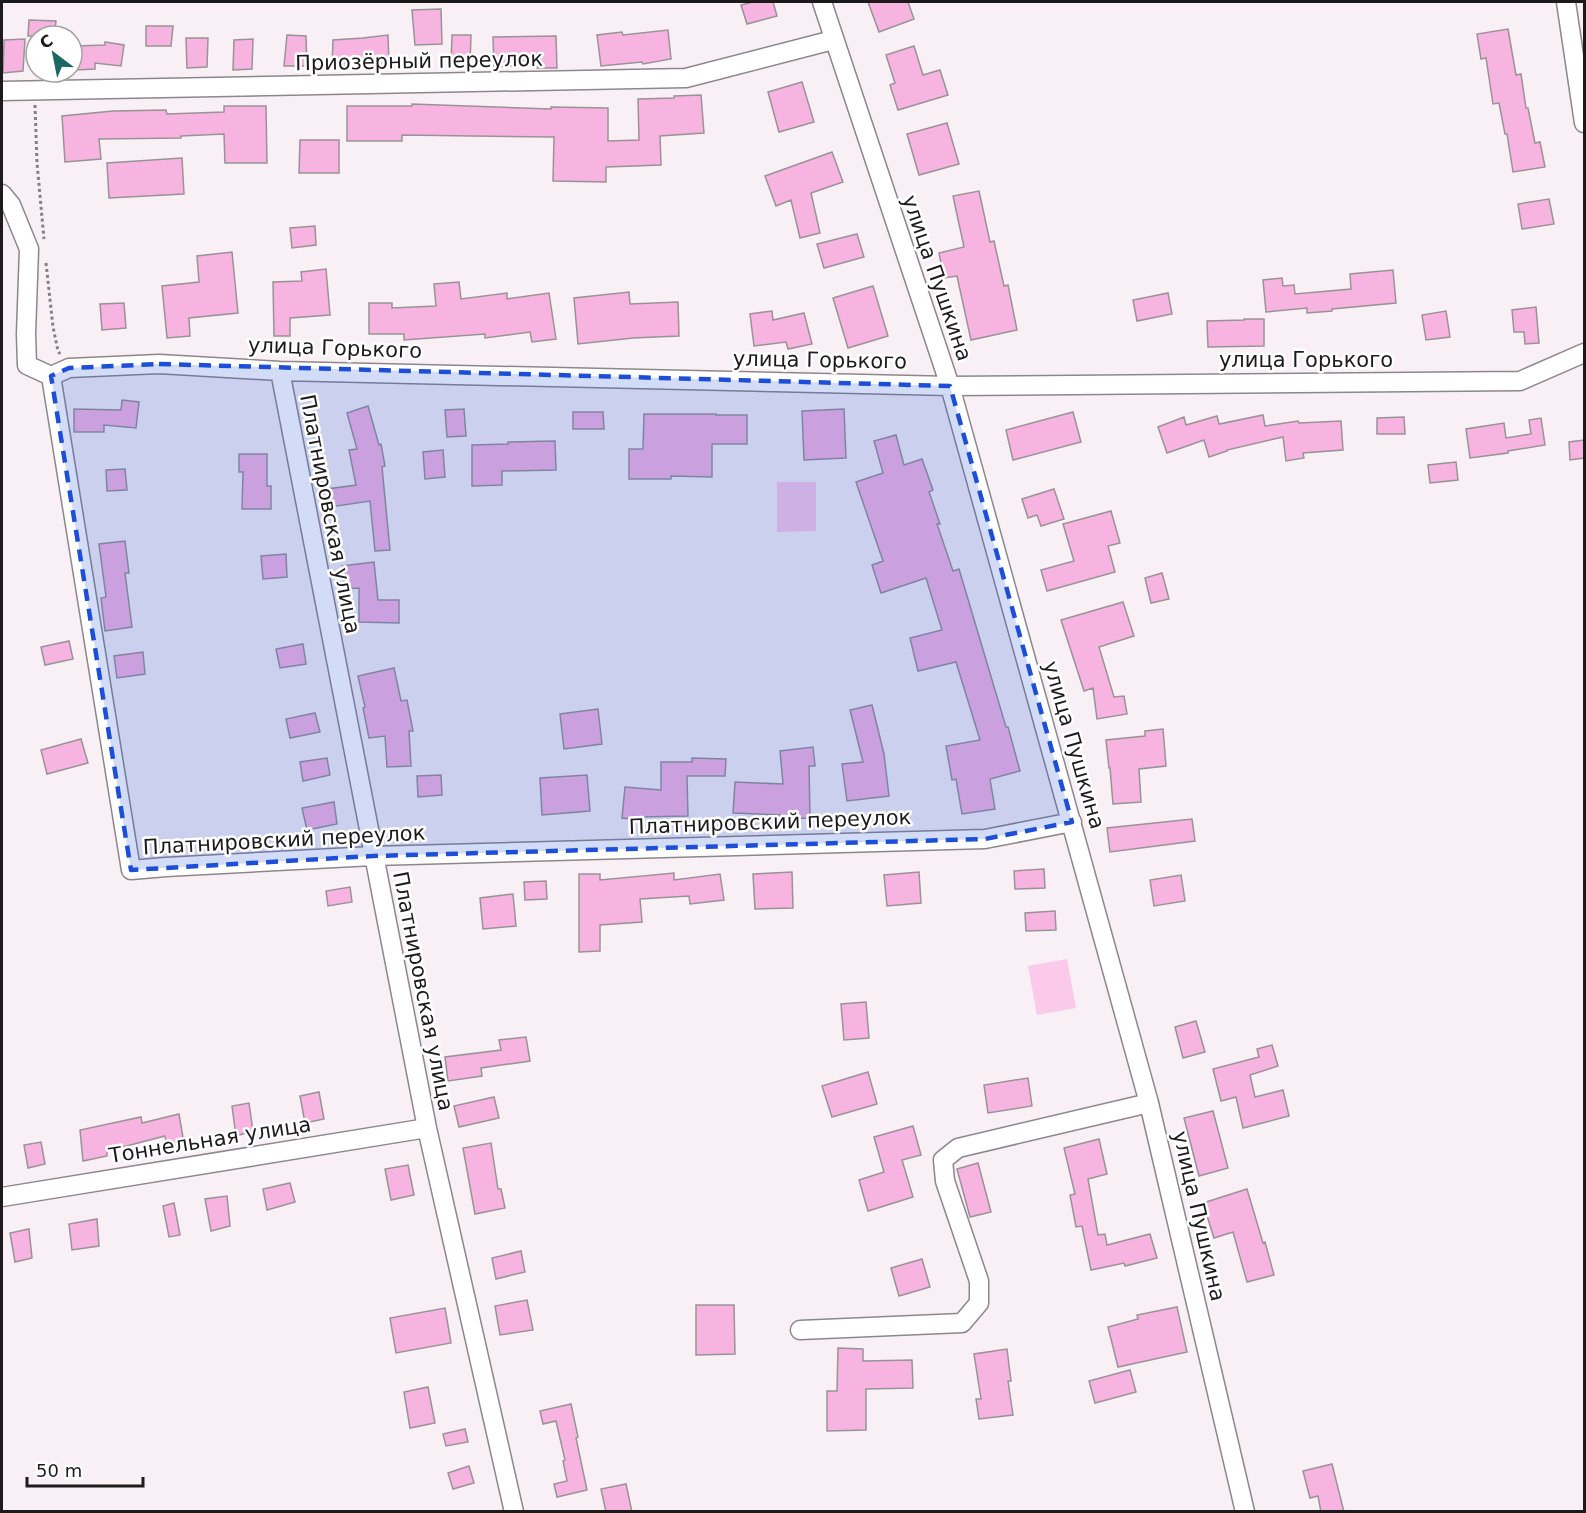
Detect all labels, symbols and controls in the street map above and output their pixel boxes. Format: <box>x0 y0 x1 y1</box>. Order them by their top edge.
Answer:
north arrow <box>24 24 84 84</box>
text: С <box>36 31 56 53</box>
street label: Приозёрный переулок <box>295 47 543 75</box>
street label: улица Пушкина <box>897 192 977 364</box>
street label: улица Горького <box>248 333 422 363</box>
street label: улица Горького <box>733 346 907 374</box>
street label: улица Горького <box>1219 348 1393 372</box>
street label: Платнировская улица <box>295 392 365 636</box>
street label: улица Пушкина <box>1039 658 1109 832</box>
street label: Платнировский переулок <box>628 805 912 839</box>
street label: Платнировский переулок <box>142 821 426 859</box>
street label: Платнировская улица <box>388 869 458 1113</box>
street label: Тоннельная улица <box>106 1112 313 1168</box>
street label: улица Пушкина <box>1168 1129 1230 1303</box>
scale bar <box>27 1450 142 1488</box>
text: 50 m <box>36 1460 82 1481</box>

